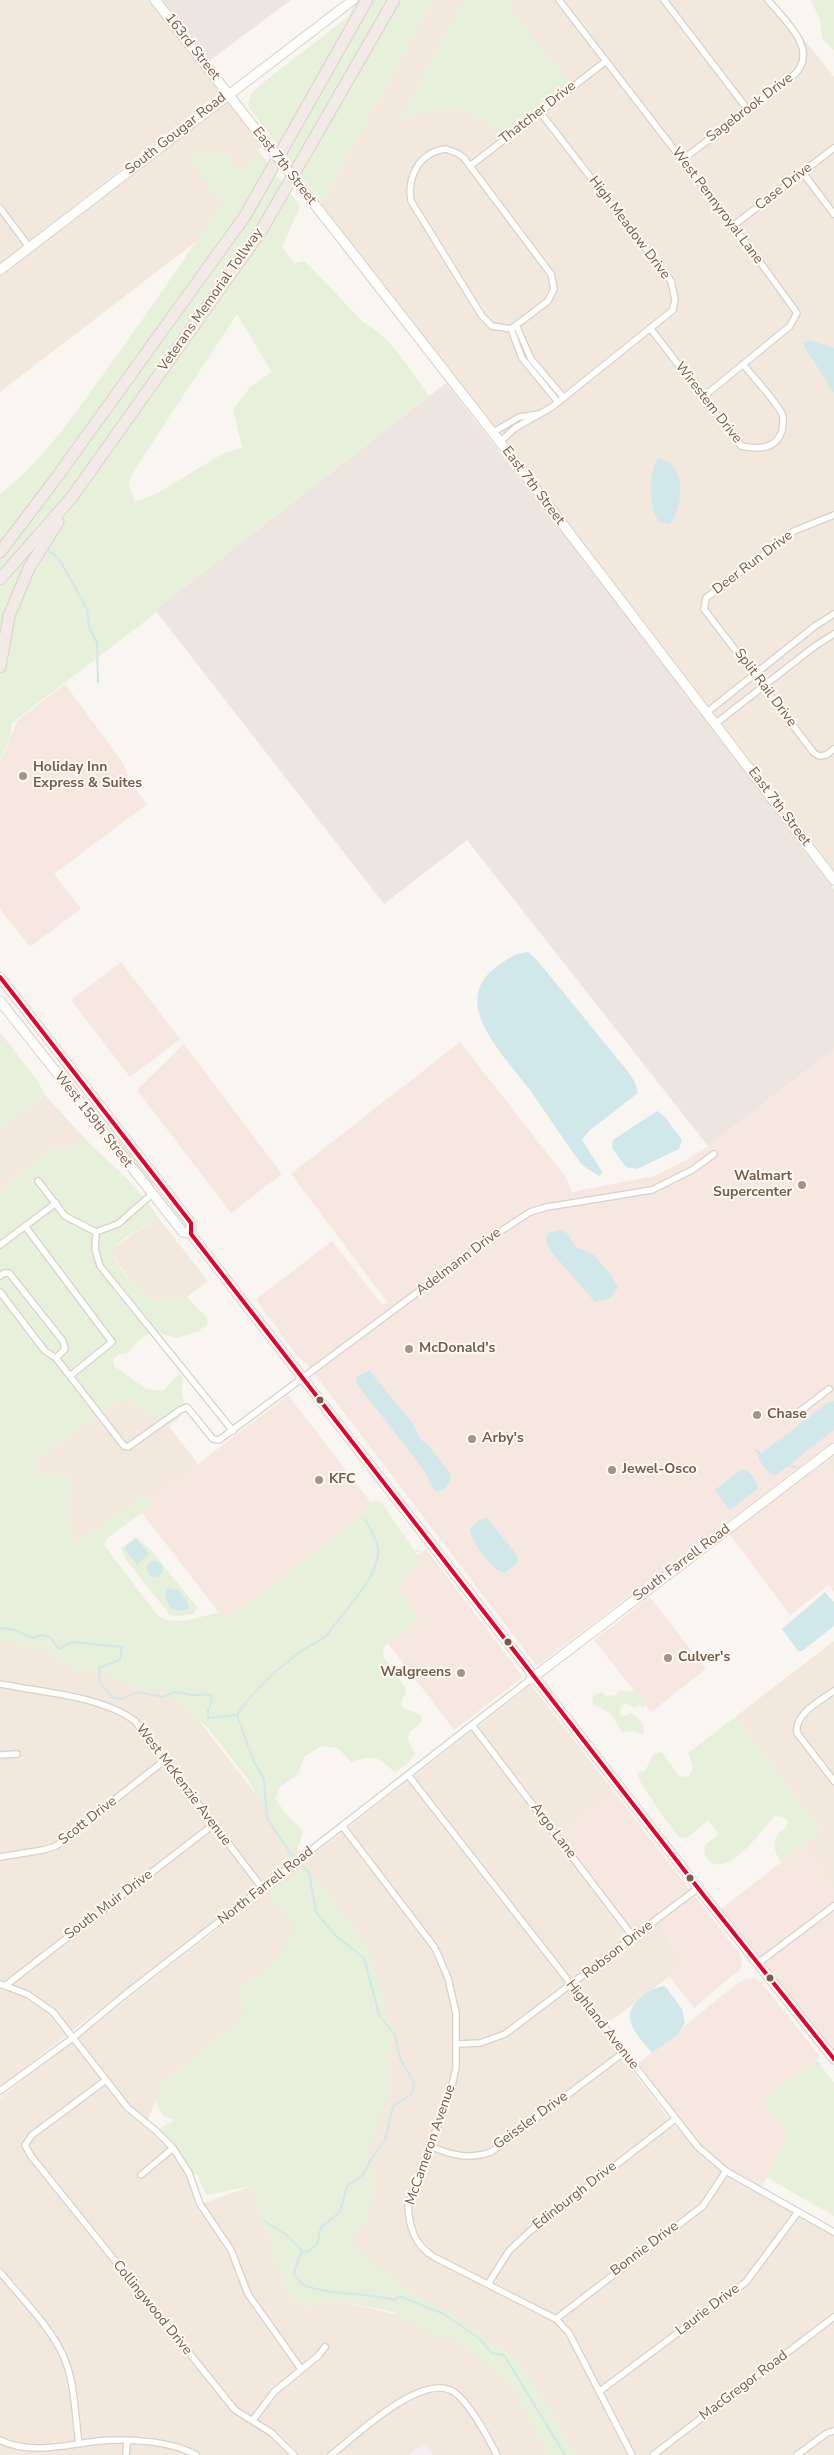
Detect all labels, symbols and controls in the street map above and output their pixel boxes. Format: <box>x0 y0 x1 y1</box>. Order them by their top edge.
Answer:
street label: 163rd Street <box>161 10 223 84</box>
street label: Sagebrook Drive <box>703 70 797 146</box>
street label: Thatcher Drive <box>496 78 580 148</box>
street label: South Gougar Road <box>122 89 230 179</box>
street label: East 7th Street <box>249 124 319 208</box>
street label: West Pennyroyal Lane <box>668 144 766 268</box>
street label: Case Drive <box>752 160 816 214</box>
street label: High Meadow Drive <box>585 173 673 283</box>
street label: Veterans Memorial Tollway <box>155 225 267 375</box>
street label: Wirestem Drive <box>671 359 745 447</box>
street label: East 7th Street <box>498 444 568 528</box>
street label: Deer Run Drive <box>710 527 796 599</box>
street label: Split Rail Drive <box>730 646 800 730</box>
place label: Holiday Inn Express & Suites <box>33 760 142 792</box>
street label: East 7th Street <box>744 765 814 849</box>
marker: Holiday Inn Express & Suites <box>17 770 29 782</box>
street label: West 159th Street <box>50 1069 136 1171</box>
place label: Walmart Supercenter <box>713 1169 792 1202</box>
marker: Walmart Supercenter <box>796 1179 808 1191</box>
street label: Adelmann Drive <box>413 1225 505 1299</box>
place label: McDonald's <box>419 1341 495 1357</box>
marker: McDonald's <box>403 1343 415 1355</box>
unlabelled marker <box>315 1395 325 1405</box>
place label: Chase <box>767 1407 807 1423</box>
marker: Chase <box>751 1409 763 1421</box>
place label: Arby's <box>482 1431 524 1447</box>
marker: Arby's <box>466 1433 478 1445</box>
place label: Jewel-Osco <box>622 1462 697 1478</box>
marker: Jewel-Osco <box>606 1464 618 1476</box>
place label: KFC <box>329 1472 355 1488</box>
marker: KFC <box>313 1474 325 1486</box>
street label: South Farrell Road <box>630 1521 734 1605</box>
unlabelled marker <box>503 1637 513 1647</box>
place label: Culver's <box>678 1650 730 1666</box>
marker: Culver's <box>662 1652 674 1664</box>
place label: Walgreens <box>380 1665 451 1681</box>
marker: Walgreens <box>455 1667 467 1679</box>
street label: West McKenzie Avenue <box>132 1721 234 1849</box>
street label: Scott Drive <box>56 1793 120 1849</box>
street label: Argo Lane <box>527 1800 579 1862</box>
street label: North Farrell Road <box>215 1843 317 1929</box>
street label: South Muir Drive <box>62 1867 156 1943</box>
unlabelled marker <box>685 1873 695 1883</box>
street label: Robson Drive <box>580 1917 656 1983</box>
unlabelled marker <box>765 1973 775 1983</box>
street label: Highland Avenue <box>562 1977 642 2073</box>
street label: McCameron Avenue <box>402 2083 460 2207</box>
street label: Geissler Drive <box>491 2088 571 2154</box>
street label: Edinburgh Drive <box>530 2158 620 2234</box>
street label: Bonnie Drive <box>608 2218 682 2280</box>
street label: Collingwood Drive <box>109 2257 195 2359</box>
street label: Laurie Drive <box>673 2281 743 2339</box>
street label: MacGregor Road <box>697 2348 791 2424</box>

